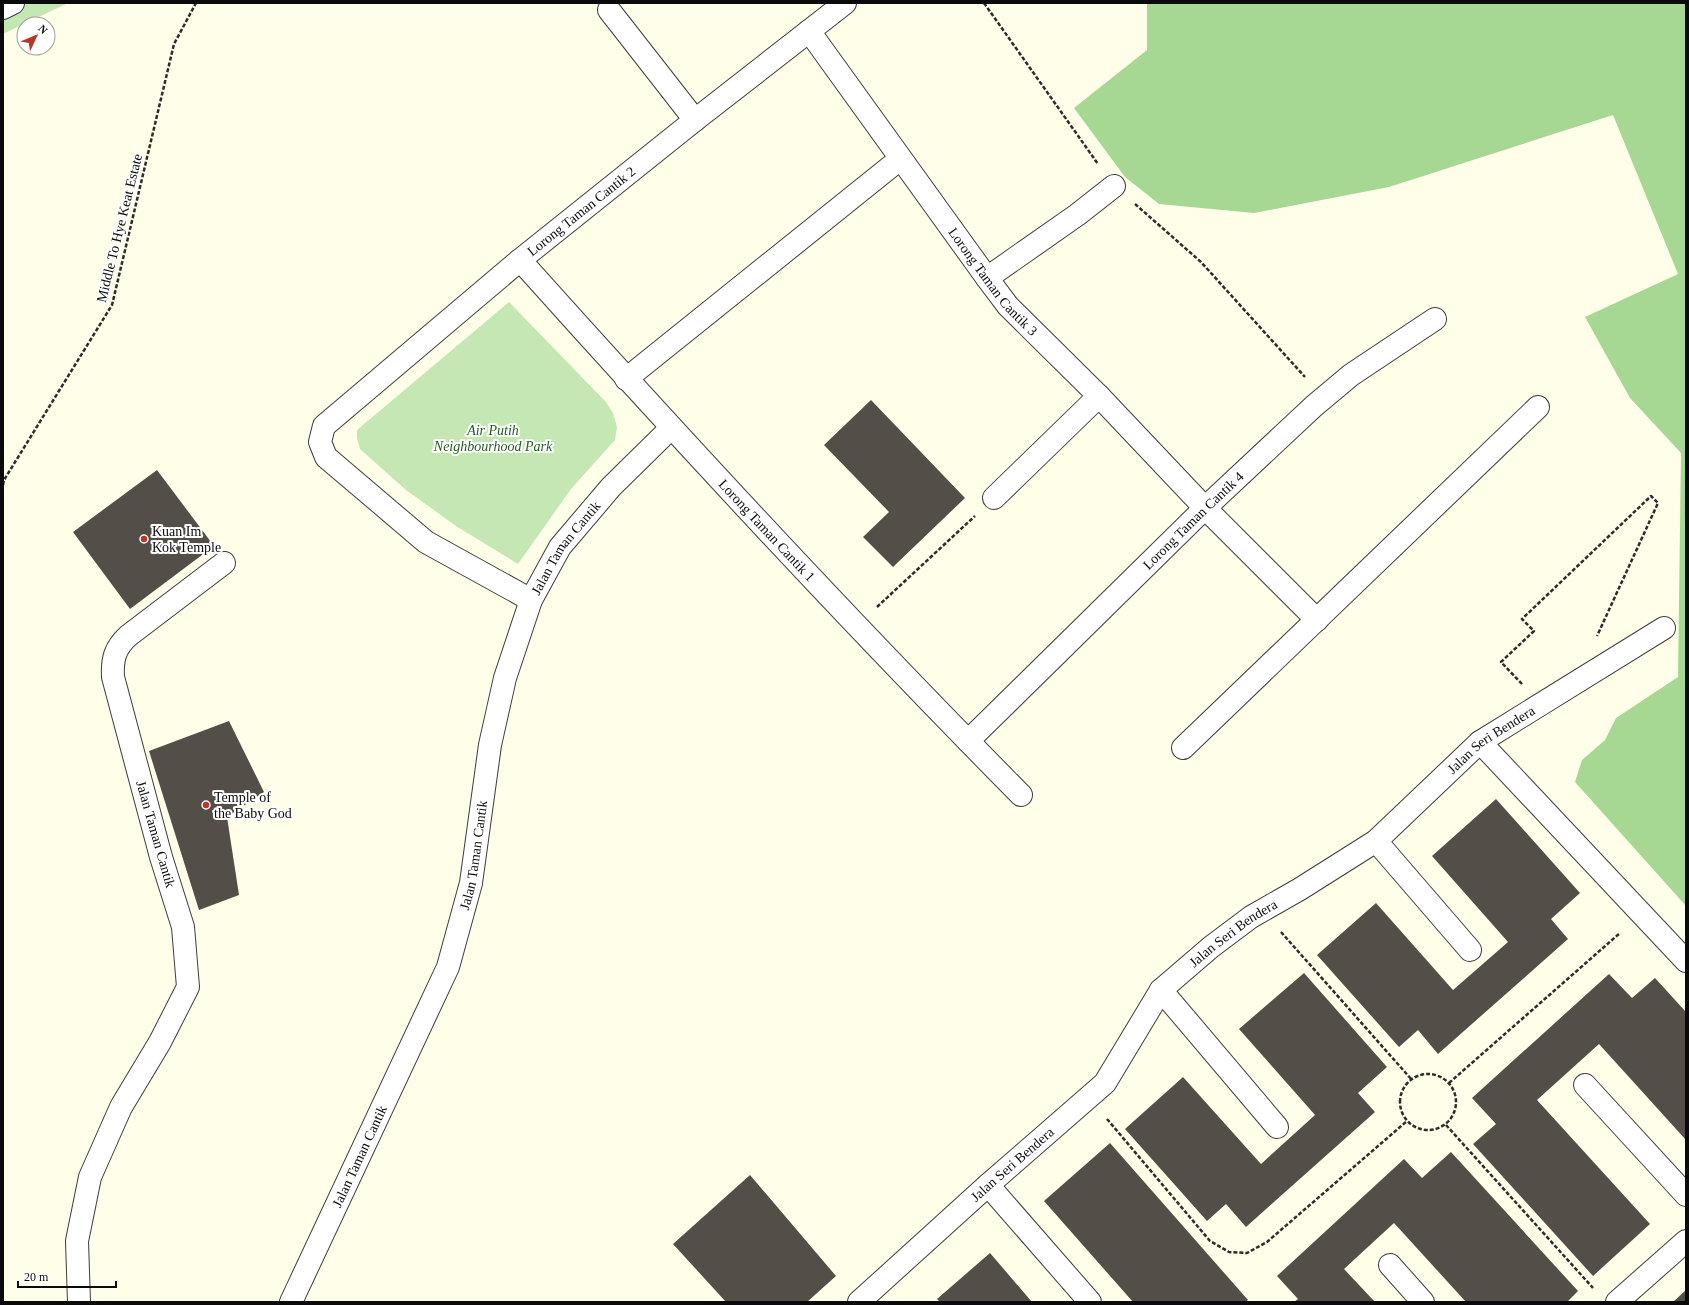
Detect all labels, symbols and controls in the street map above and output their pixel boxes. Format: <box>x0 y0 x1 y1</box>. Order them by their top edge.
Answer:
north arrow <box>16 16 56 56</box>
text: N <box>36 22 50 36</box>
street label: Middle To Hye Keat Estate <box>94 152 145 304</box>
street label: Lorong Taman Cantik 2 <box>525 164 638 259</box>
street label: Lorong Taman Cantik 3 <box>945 225 1040 339</box>
park label: Air Putih Neighbourhood Park <box>433 423 553 454</box>
street label: Lorong Taman Cantik 4 <box>1140 469 1247 573</box>
street label: Lorong Taman Cantik 1 <box>715 476 818 584</box>
street label: Jalan Taman Cantik <box>528 498 603 597</box>
place label: Kuan Im Kok Temple <box>152 524 221 555</box>
marker: Kuan Im Kok Temple <box>139 534 149 544</box>
street label: Jalan Seri Bendera <box>1445 703 1538 777</box>
street label: Jalan Taman Cantik <box>133 779 178 889</box>
place label: Temple of the Baby God <box>214 790 292 821</box>
street label: Jalan Taman Cantik <box>457 799 490 912</box>
marker: Temple of the Baby God <box>201 800 211 810</box>
street label: Jalan Seri Bendera <box>1186 896 1281 970</box>
street label: Jalan Taman Cantik <box>329 1103 390 1210</box>
street label: Jalan Seri Bendera <box>968 1124 1057 1205</box>
scale bar <box>18 1263 116 1289</box>
text: 20 m <box>24 1270 49 1284</box>

